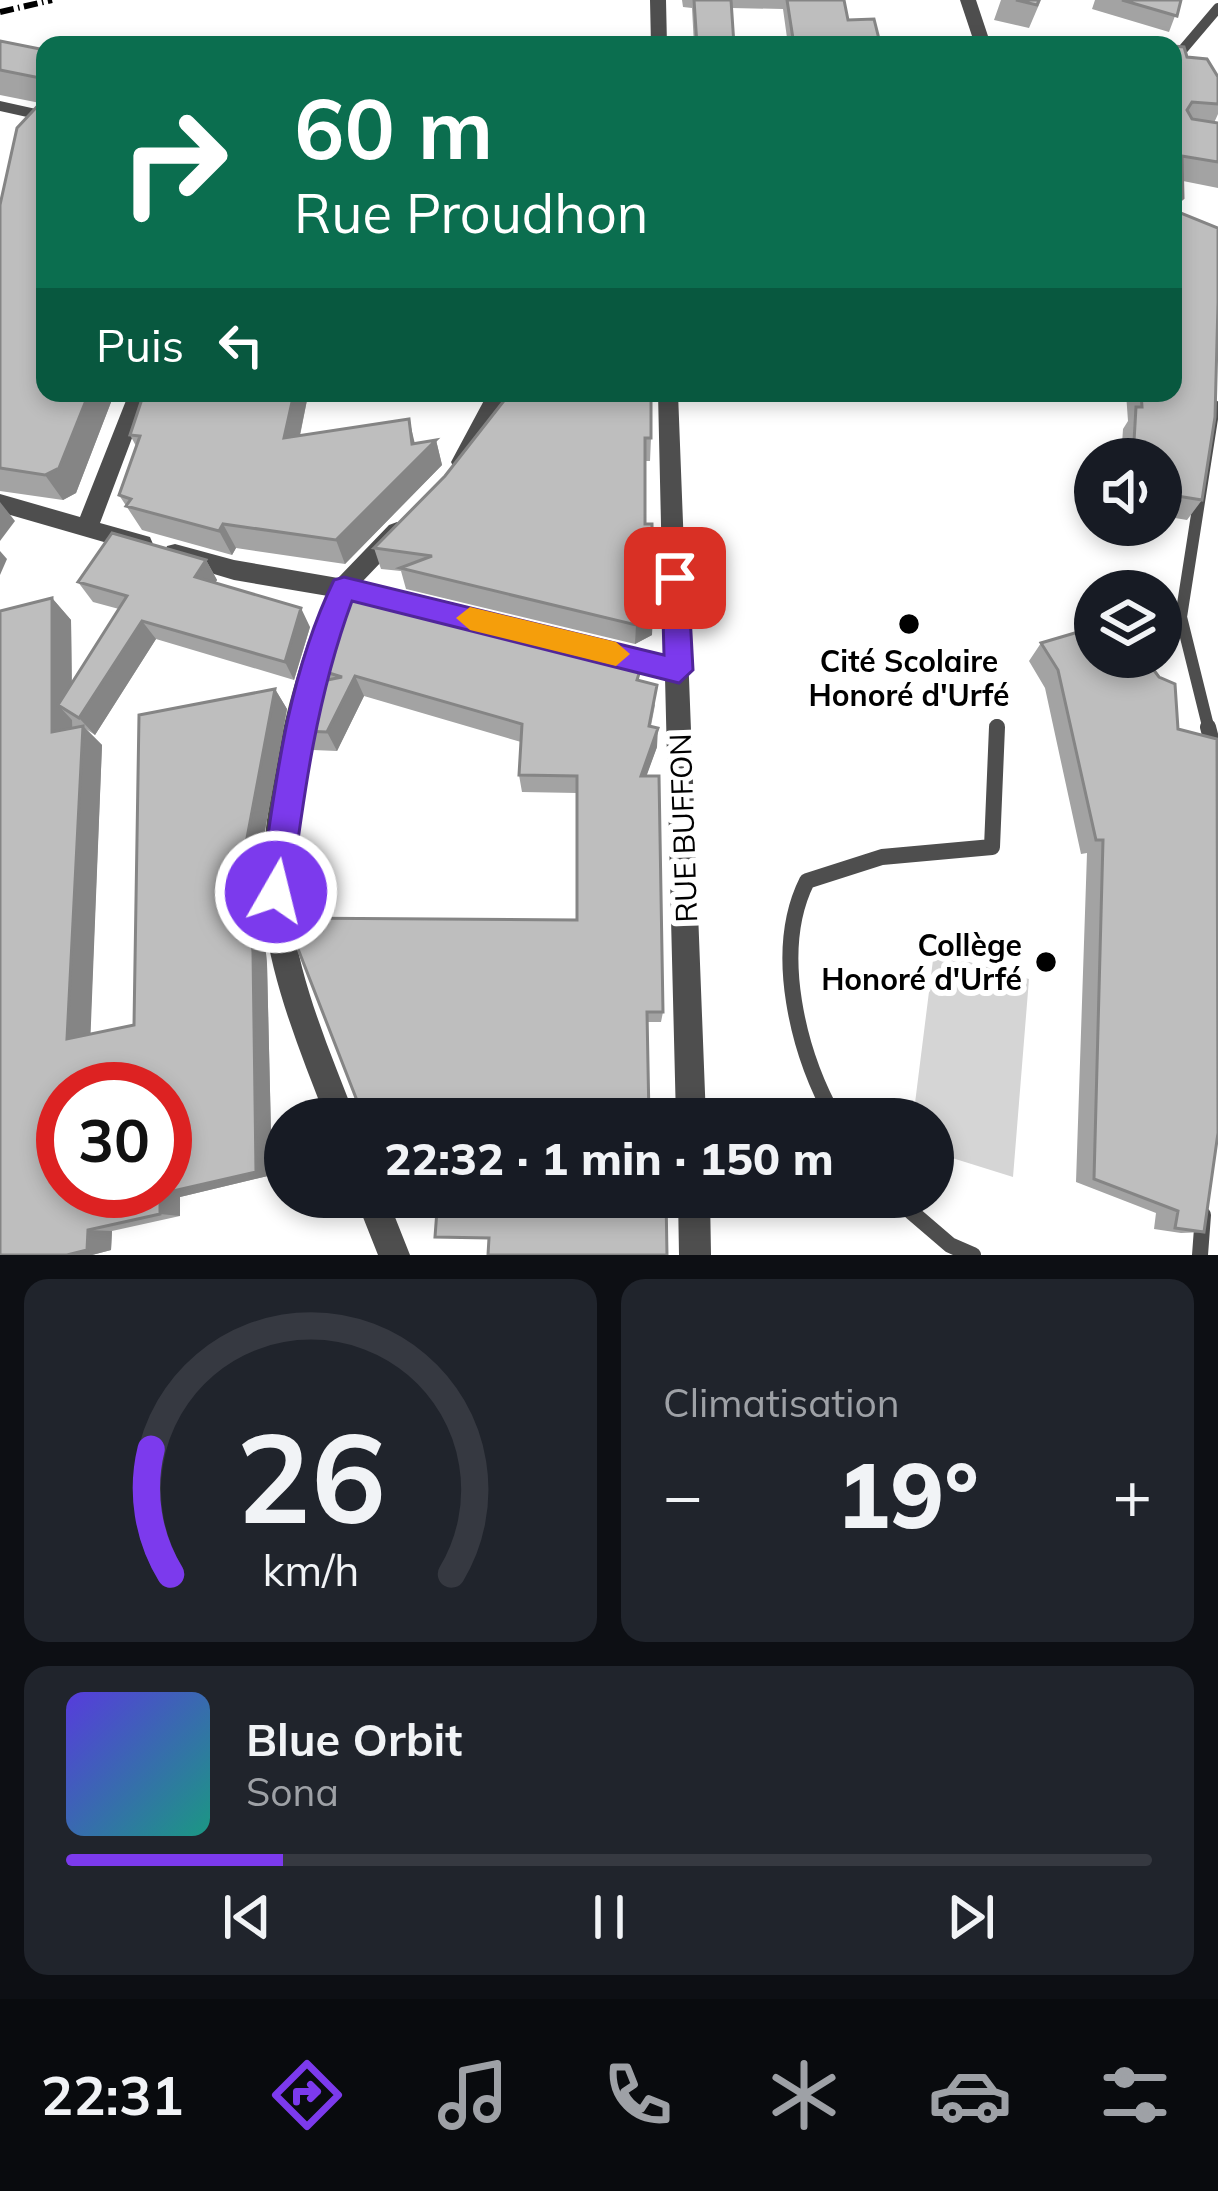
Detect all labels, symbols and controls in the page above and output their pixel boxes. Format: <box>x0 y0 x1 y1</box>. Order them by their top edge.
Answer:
text: 60 m <box>294 75 493 180</box>
icon: right <box>96 84 252 240</box>
text: Rue Proudhon <box>294 179 648 247</box>
icon: left <box>208 312 274 378</box>
text: Puis <box>96 317 184 373</box>
map controls <box>1074 438 1182 678</box>
button: sound <box>1074 438 1182 546</box>
pin <box>624 527 726 629</box>
icon: arrive <box>642 545 708 611</box>
button: layers <box>1074 570 1182 678</box>
marker: Cité Scolaire Honoré d'Urfé <box>896 611 922 637</box>
place label: Cité Scolaire Honoré d'Urfé <box>809 642 1009 714</box>
street label: RUE BUFFON <box>661 733 705 923</box>
position arrow <box>213 829 339 955</box>
place label: Collège Honoré d'Urfé <box>821 926 1022 998</box>
marker: Collège Honoré d'Urfé <box>1033 949 1059 975</box>
speed limit sign: 30 <box>36 1062 192 1218</box>
text: 22:32 · 1 min · 150 m <box>384 1130 834 1186</box>
text: Climatisation <box>663 1378 900 1427</box>
text: 26 <box>236 1398 385 1554</box>
text: 19° <box>836 1438 979 1551</box>
text: − <box>663 1453 703 1536</box>
text: + <box>1112 1453 1152 1536</box>
text: km/h <box>262 1542 359 1596</box>
text: Blue Orbit <box>246 1711 462 1767</box>
text: Sona <box>246 1767 339 1816</box>
icon: previous <box>214 1884 280 1950</box>
icon: pause <box>576 1884 642 1950</box>
icon: next <box>938 1884 1004 1950</box>
icon: directions <box>265 2053 349 2137</box>
icon: music <box>431 2053 515 2137</box>
icon: phone <box>596 2053 680 2137</box>
icon: climate <box>762 2053 846 2137</box>
icon: car <box>928 2053 1012 2137</box>
icon: filters <box>1093 2053 1177 2137</box>
text: 22:31 <box>41 2061 184 2129</box>

